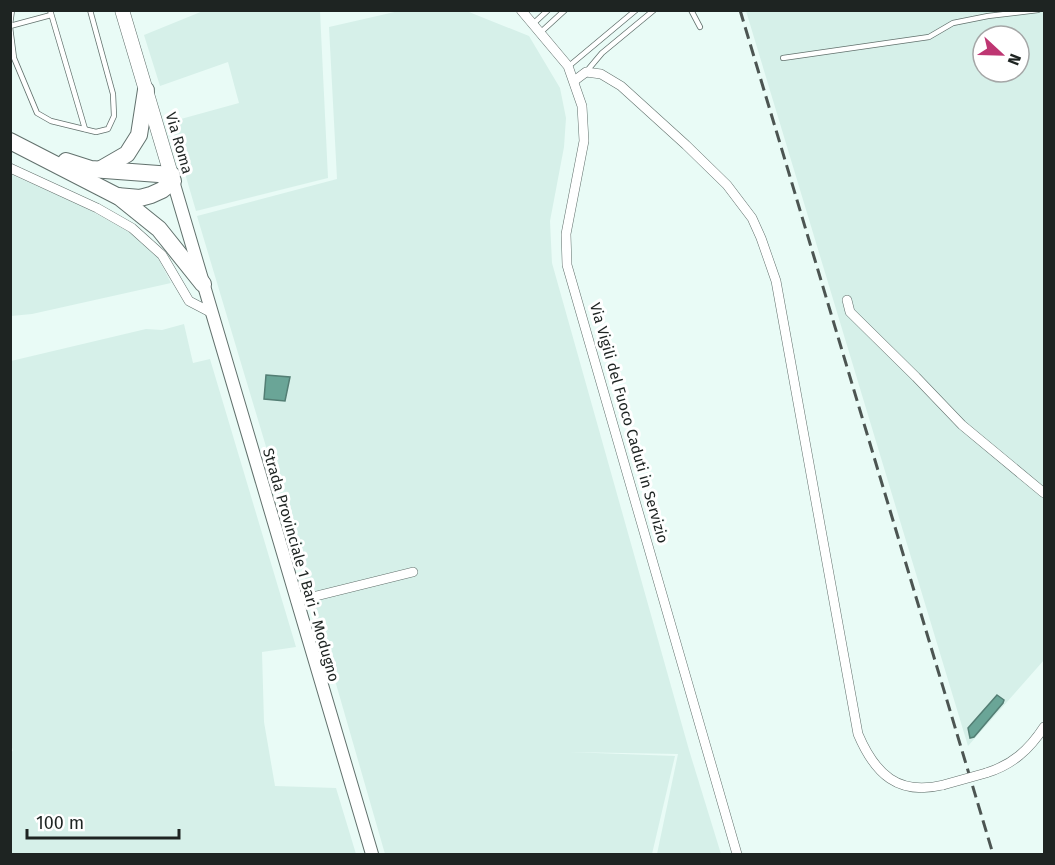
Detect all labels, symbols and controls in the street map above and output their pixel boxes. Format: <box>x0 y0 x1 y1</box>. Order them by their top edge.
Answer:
north arrow <box>971 24 1031 84</box>
text: N <box>1004 51 1025 68</box>
street label: Via Roma <box>162 110 196 176</box>
street label: Via Vigili del Fuoco Caduti in Servizio <box>586 301 672 545</box>
street label: Strada Provinciale 1 Bari - Modugno <box>259 446 343 684</box>
scale bar <box>27 802 178 840</box>
text: 100 m <box>36 812 84 834</box>

